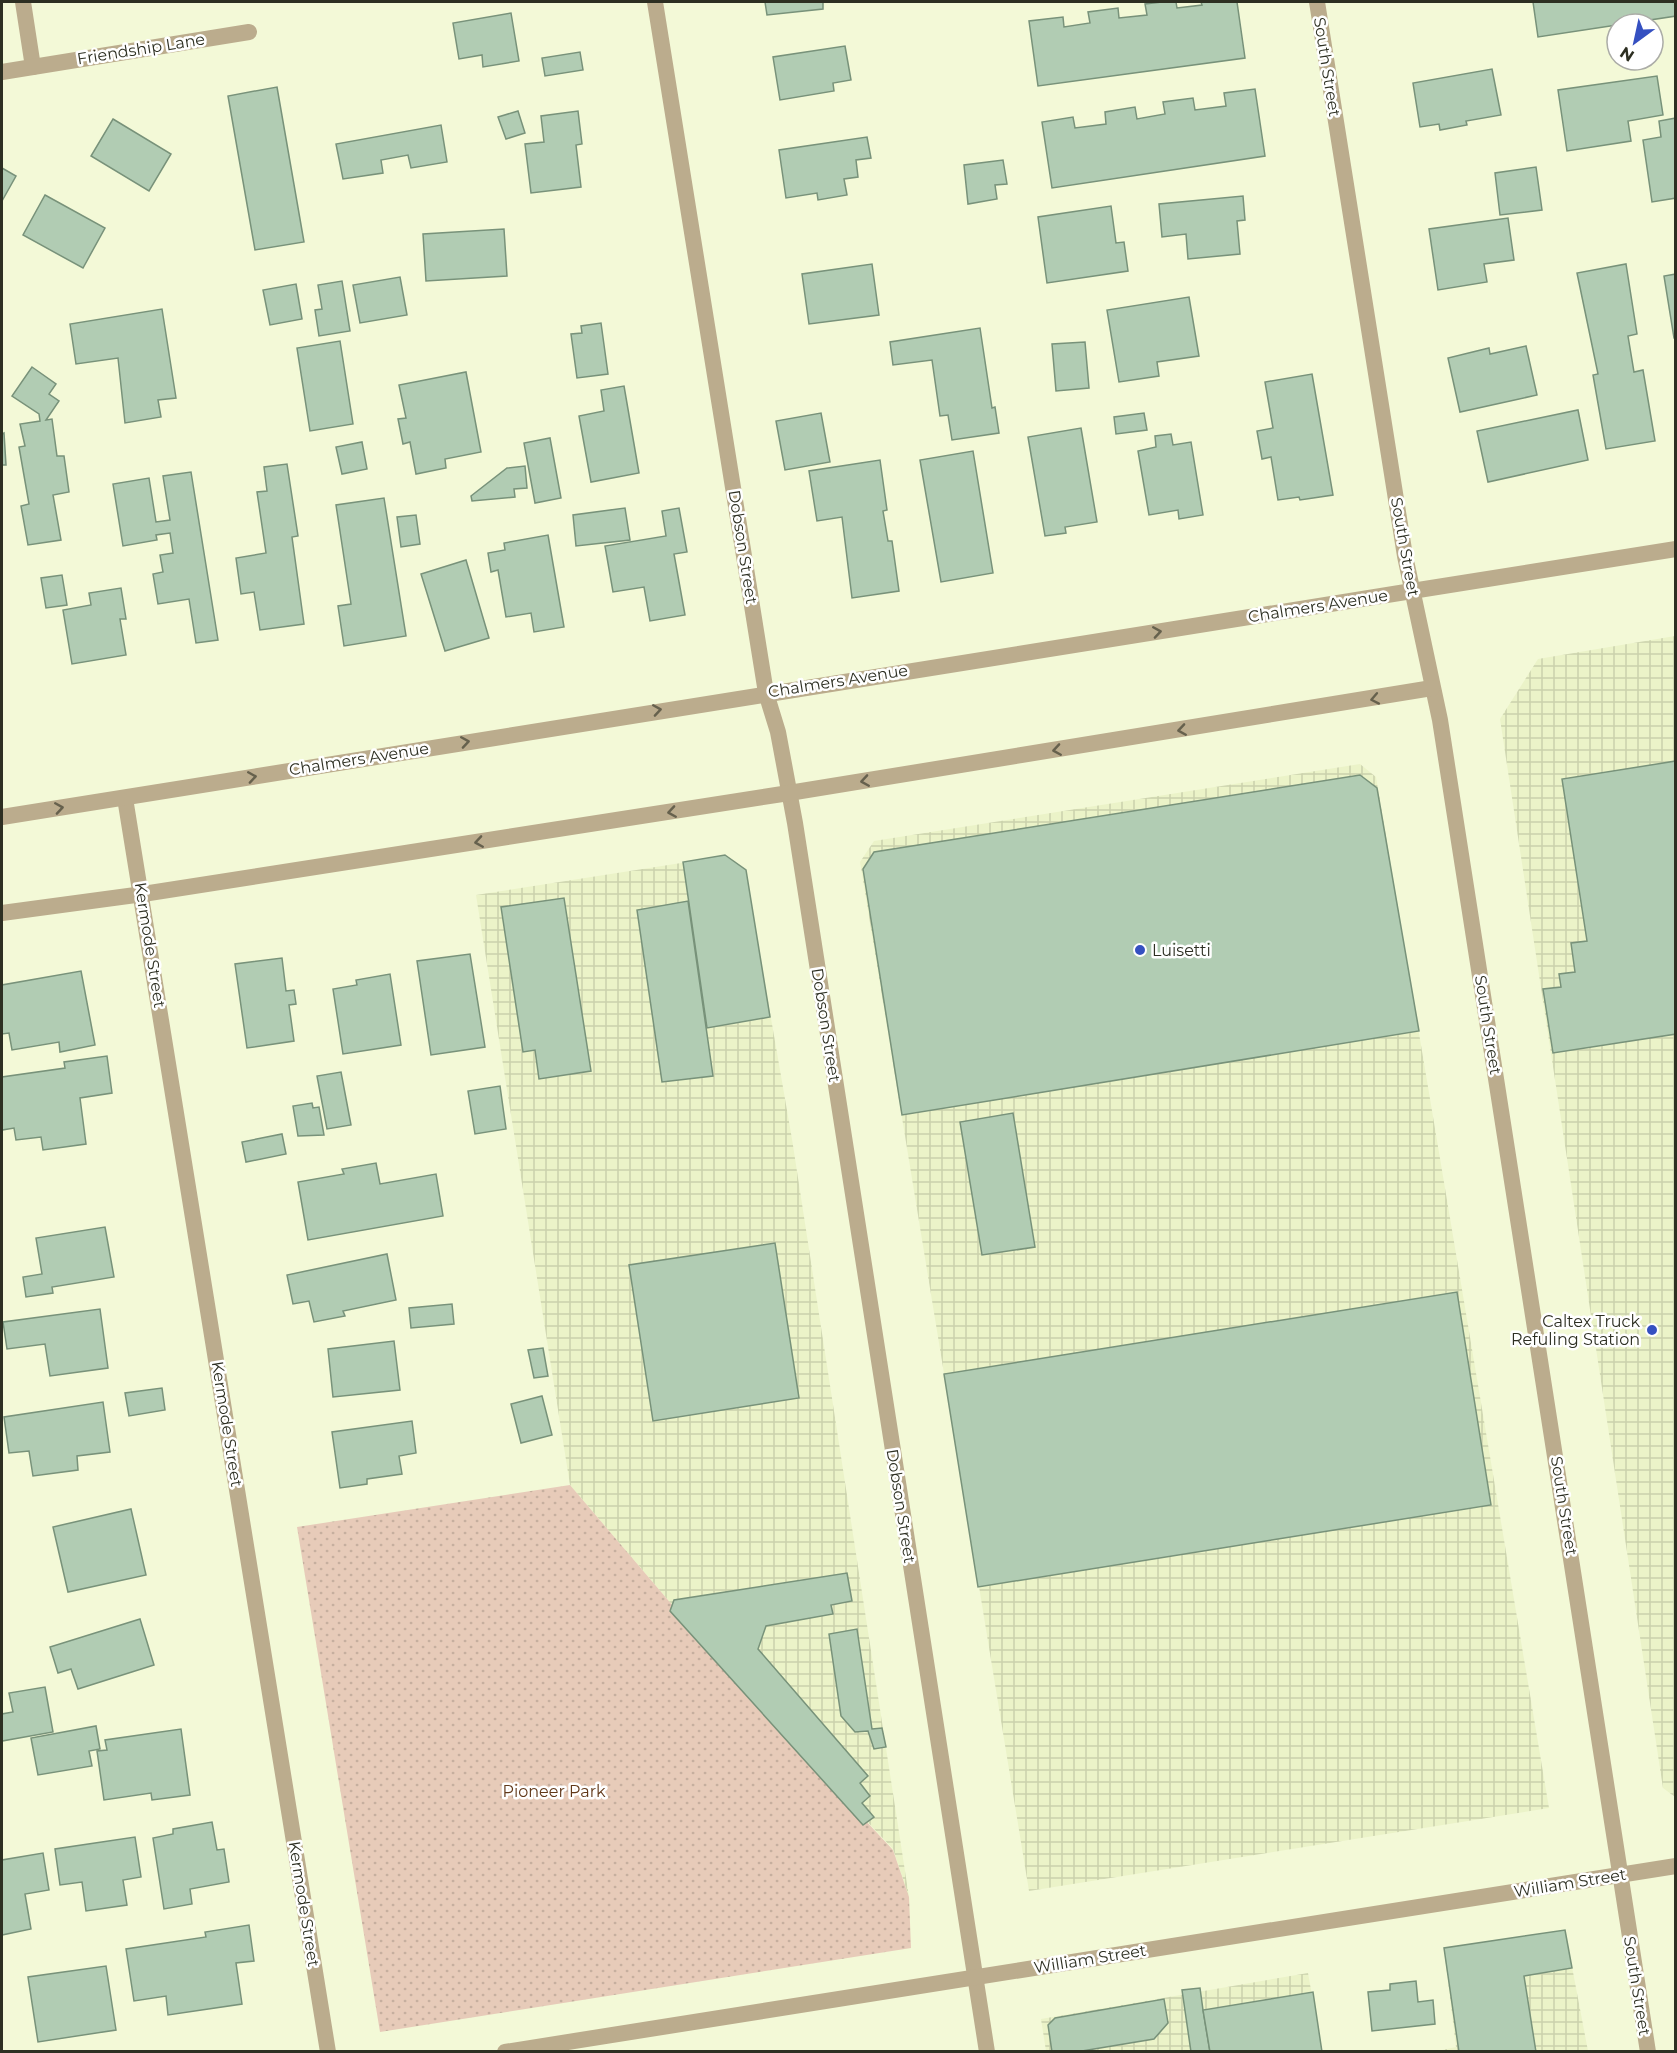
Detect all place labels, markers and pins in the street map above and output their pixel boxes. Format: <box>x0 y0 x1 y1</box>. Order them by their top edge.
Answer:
place label: Luisetti <box>1152 941 1211 960</box>
marker: Luisetti <box>1133 943 1147 957</box>
place label: Caltex Truck Refuling Station <box>1511 1312 1640 1349</box>
marker: Caltex Truck Refuling Station <box>1645 1323 1659 1337</box>

